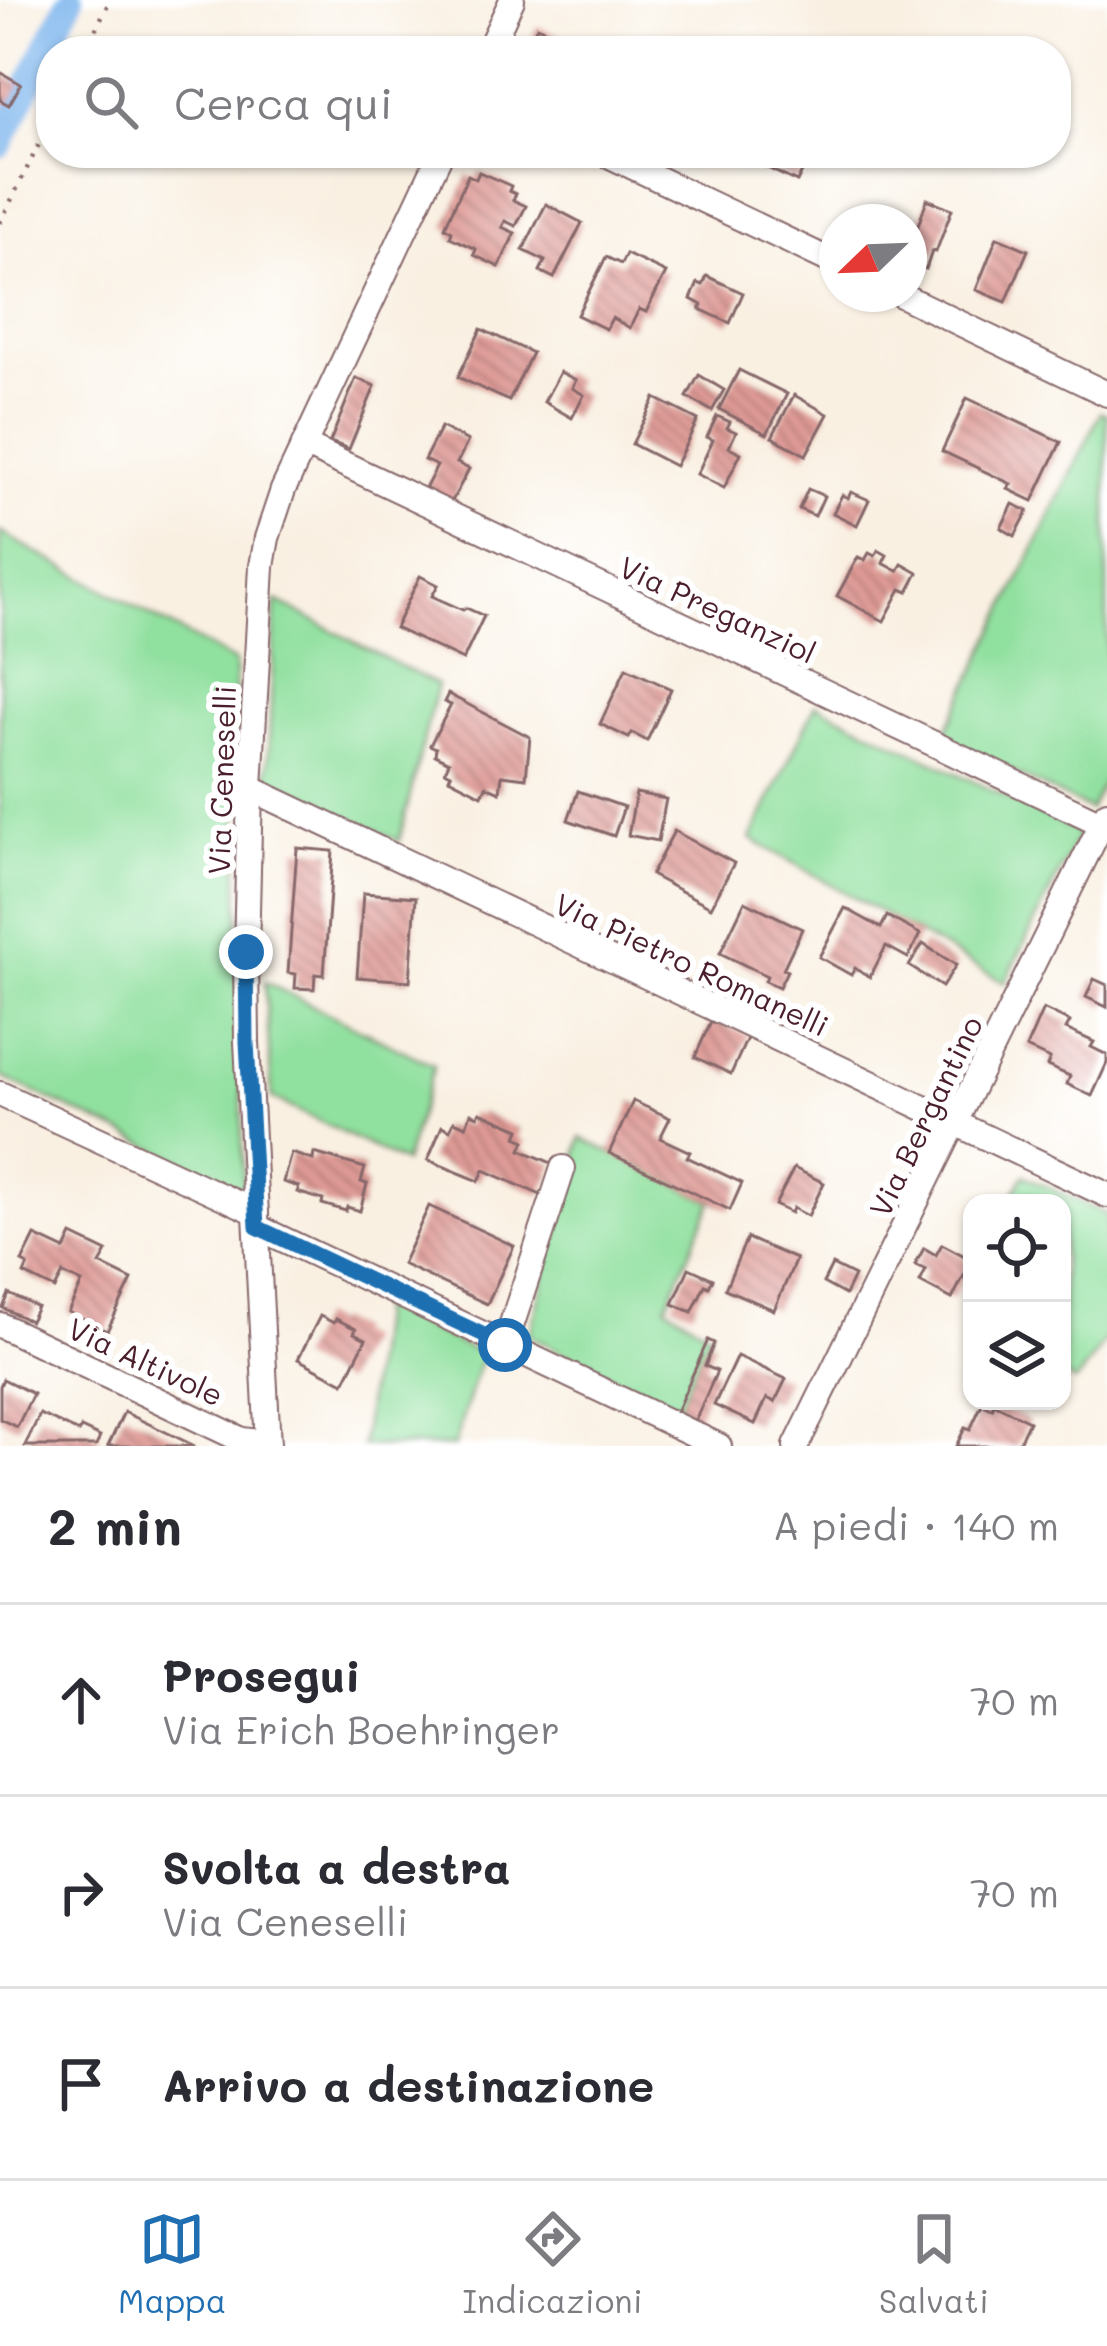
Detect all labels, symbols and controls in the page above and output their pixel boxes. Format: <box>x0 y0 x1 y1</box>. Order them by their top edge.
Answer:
search box <box>36 36 1071 168</box>
icon: search <box>78 69 144 135</box>
text: Cerca qui <box>174 73 393 131</box>
north arrow <box>819 204 927 312</box>
street label: Via Preganziol <box>613 546 823 672</box>
street label: Via Ceneselli <box>198 685 244 875</box>
street label: Via Pietro Romanelli <box>549 883 835 1045</box>
route end <box>219 925 273 979</box>
street label: Via Bergantino <box>859 1009 991 1223</box>
map controls <box>963 1194 1071 1410</box>
button: locate <box>963 1194 1071 1302</box>
button: layers <box>963 1302 1071 1410</box>
street label: Via Altivole <box>62 1308 230 1414</box>
route start <box>478 1318 532 1372</box>
text: 2 min <box>48 1491 182 1558</box>
text: A piedi · 140 m <box>773 1499 1059 1550</box>
text: Prosegui <box>162 1645 361 1703</box>
icon: ahead <box>48 1667 114 1733</box>
text: 70 m <box>970 1674 1059 1725</box>
text: Via Erich Boehringer <box>162 1703 560 1754</box>
text: Svolta a destra <box>162 1837 511 1895</box>
icon: right <box>48 1859 114 1925</box>
text: 70 m <box>970 1866 1059 1917</box>
text: Via Ceneselli <box>162 1895 408 1946</box>
icon: arrive <box>48 2051 114 2117</box>
text: Arrivo a destinazione <box>162 2055 654 2113</box>
tab: Mappa <box>118 2206 226 2321</box>
tab: Indicazioni <box>462 2206 643 2321</box>
tab: Salvati <box>879 2206 989 2321</box>

